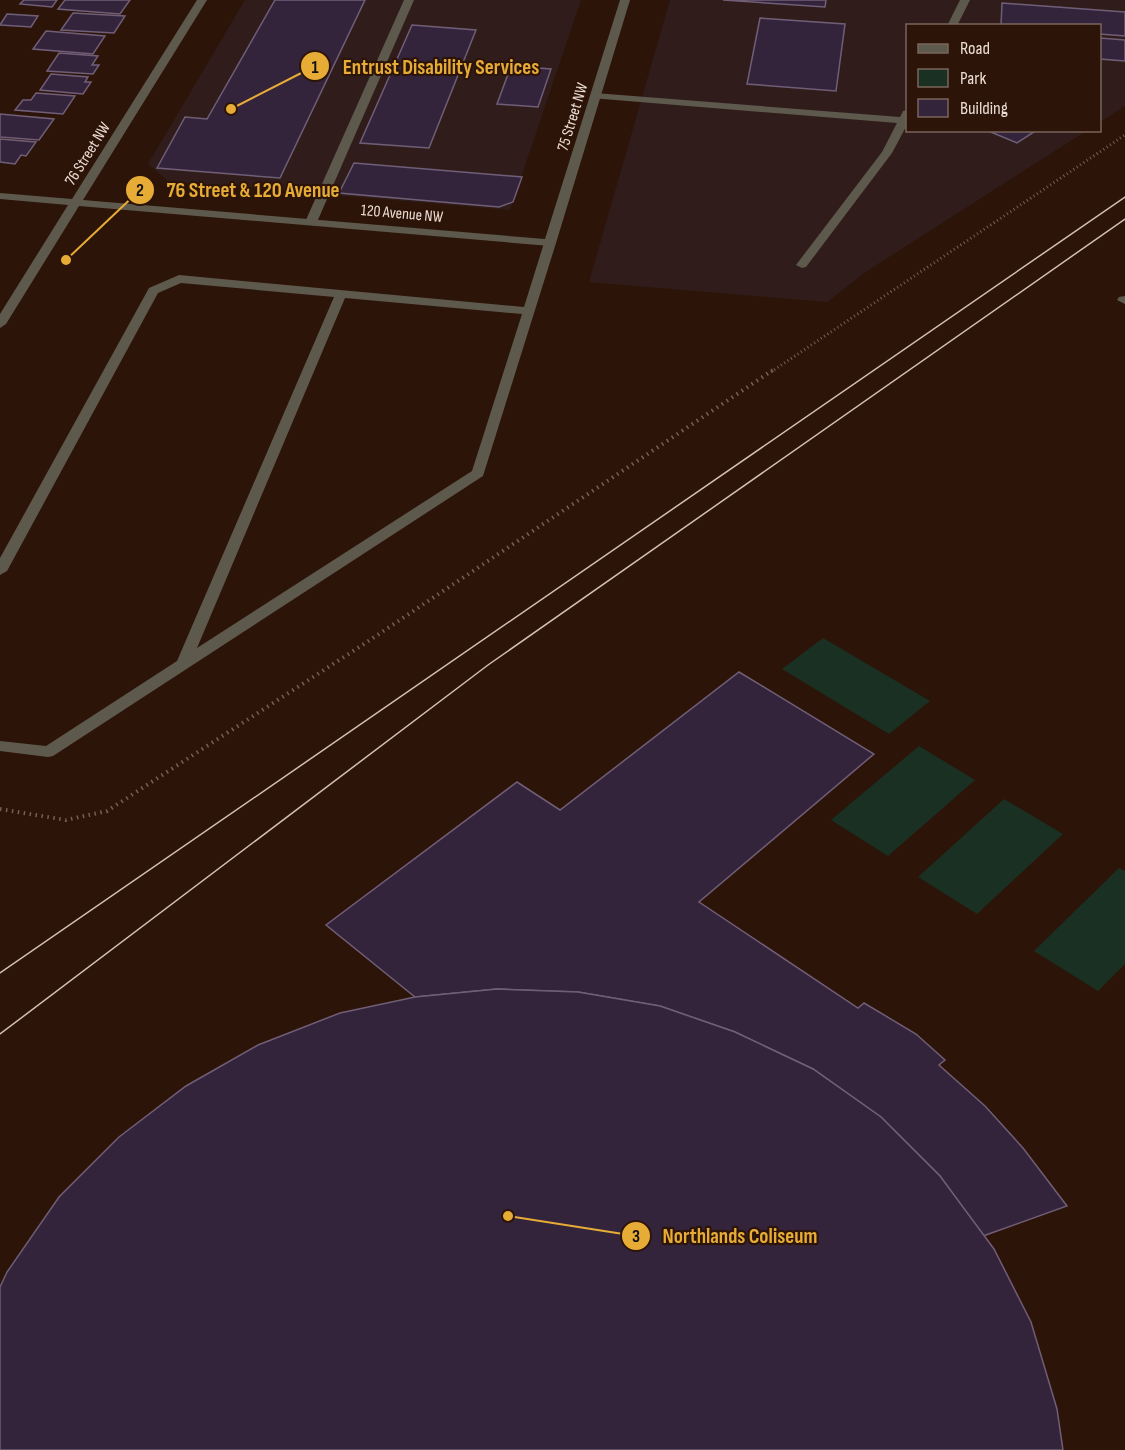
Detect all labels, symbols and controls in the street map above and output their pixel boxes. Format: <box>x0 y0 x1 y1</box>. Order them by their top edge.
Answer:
legend <box>906 24 1101 132</box>
text: Road <box>960 38 990 59</box>
callout: Entrust Disability Services <box>300 47 551 86</box>
text: Entrust Disability Services <box>343 55 539 80</box>
text: 1 <box>311 57 319 78</box>
text: Park <box>960 68 986 89</box>
street label: 75 Street NW <box>554 80 593 153</box>
text: Building <box>960 98 1008 119</box>
street label: 76 Street NW <box>61 118 115 189</box>
callout: 76 Street & 120 Avenue <box>125 170 352 209</box>
text: 76 Street & 120 Avenue <box>166 178 340 203</box>
text: 2 <box>136 180 144 201</box>
street label: 120 Avenue NW <box>360 201 444 227</box>
callout: Northlands Coliseum <box>621 1216 830 1255</box>
text: Northlands Coliseum <box>663 1224 817 1249</box>
text: 3 <box>632 1226 640 1247</box>

